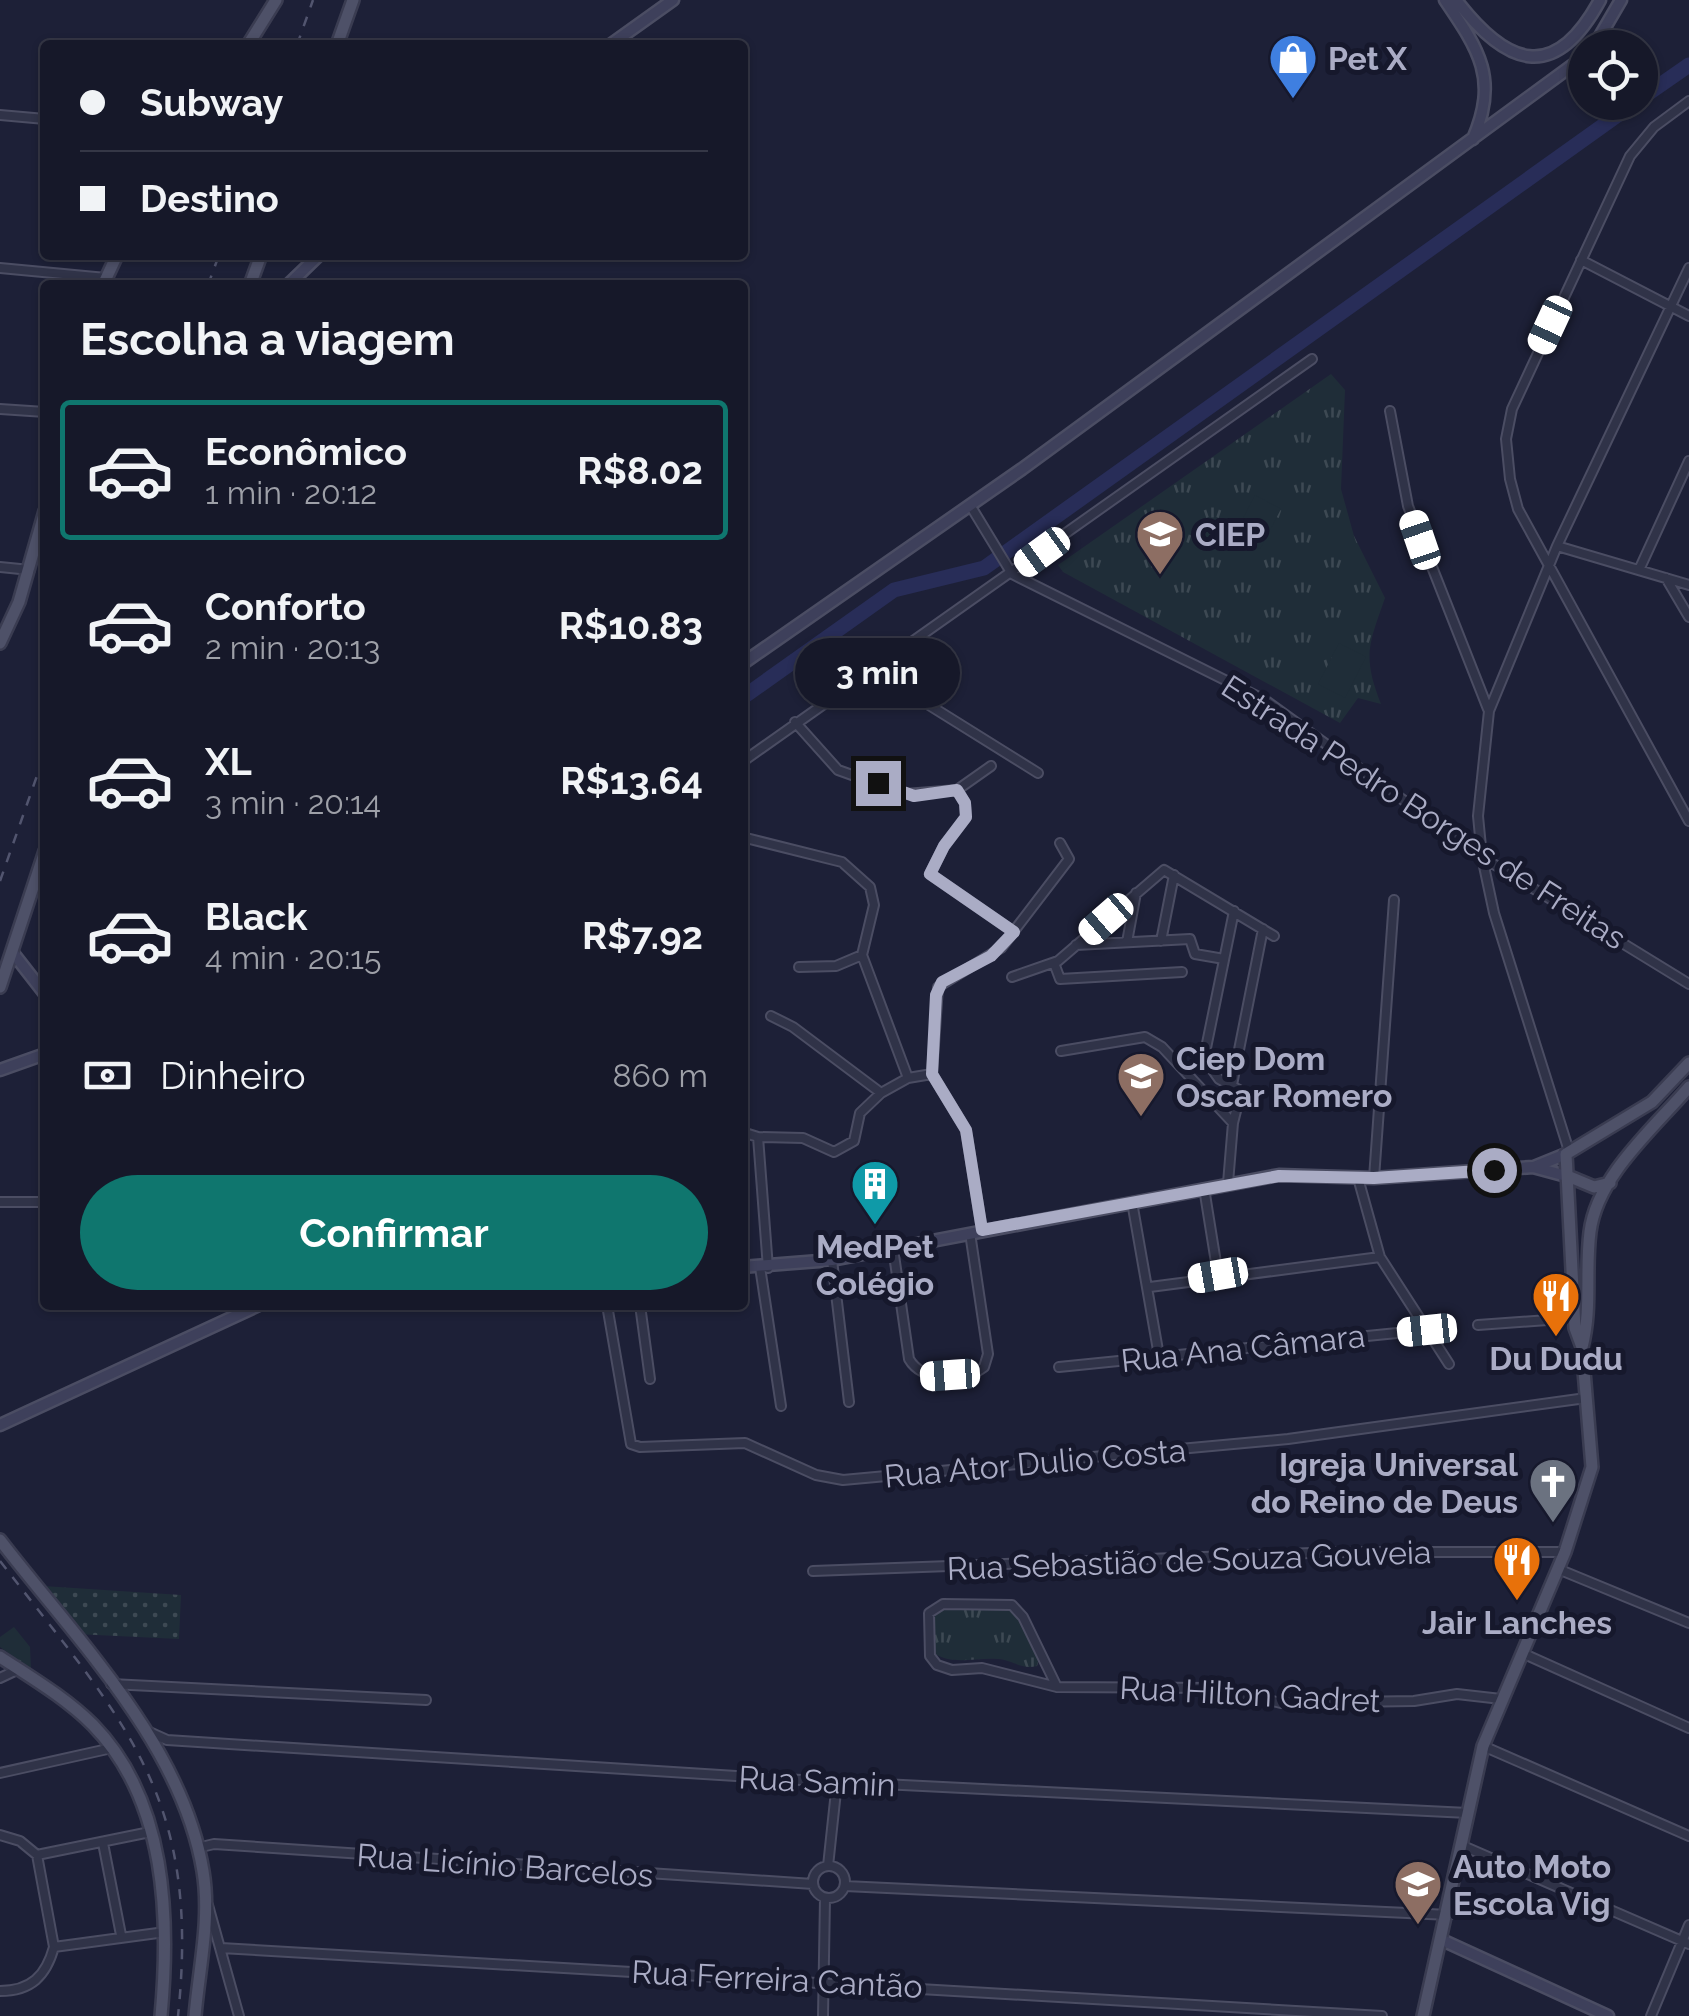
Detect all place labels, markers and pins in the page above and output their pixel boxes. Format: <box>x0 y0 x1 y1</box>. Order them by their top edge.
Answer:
shop icon: Pet X <box>1267 32 1319 100</box>
place label: Pet X <box>1328 40 1407 77</box>
school or university icon: CIEP <box>1134 508 1186 576</box>
place label: CIEP <box>1195 516 1265 553</box>
place label: Ciep Dom Oscar Romero <box>1176 1040 1392 1114</box>
school or university icon: Ciep Dom Oscar Romero <box>1115 1050 1167 1118</box>
building icon: MedPet Colégio <box>849 1158 901 1226</box>
place label: MedPet Colégio <box>816 1228 934 1302</box>
restaurant icon: Du Dudu <box>1530 1270 1582 1338</box>
place label: Du Dudu <box>1489 1340 1623 1377</box>
place label: Igreja Universal do Reino de Deus <box>1251 1446 1519 1520</box>
church icon: Igreja Universal do Reino de Deus <box>1527 1456 1579 1524</box>
restaurant icon: Jair Lanches <box>1491 1534 1543 1602</box>
place label: Jair Lanches <box>1422 1604 1612 1641</box>
place label: Auto Moto Escola Vig <box>1453 1848 1611 1922</box>
school or university icon: Auto Moto Escola Vig <box>1392 1858 1444 1926</box>

